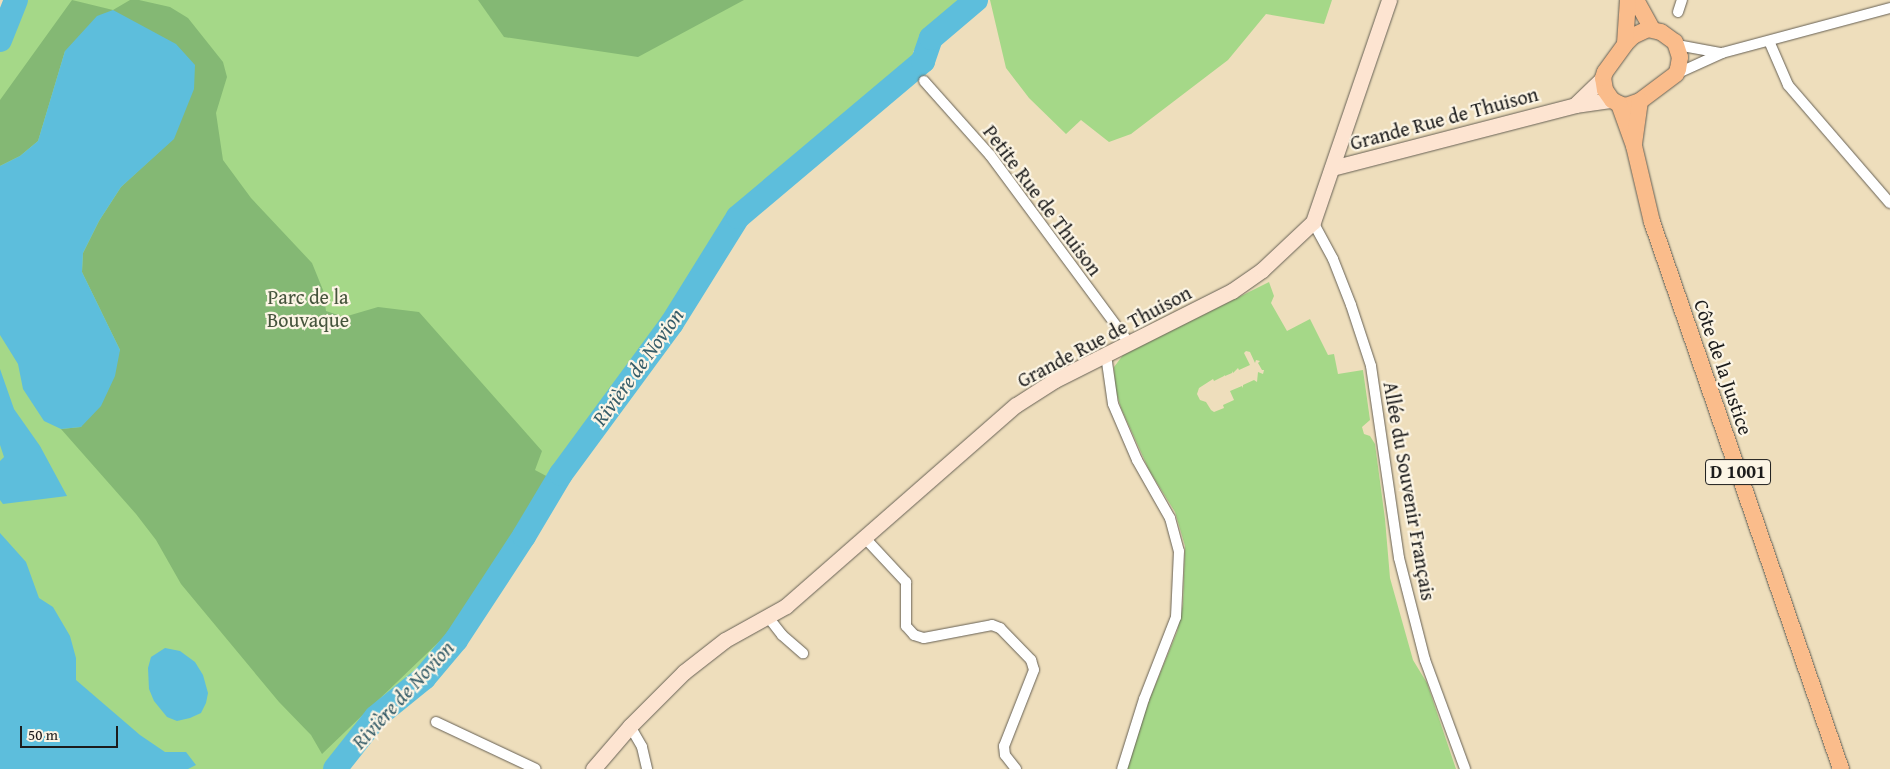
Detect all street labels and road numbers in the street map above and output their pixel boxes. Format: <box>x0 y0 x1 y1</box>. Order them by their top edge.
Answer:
street label: Grande Rue de Thuison <box>1347 81 1541 155</box>
street label: Petite Rue de Thuison <box>979 120 1107 280</box>
street label: Grande Rue de Thuison <box>1013 280 1195 392</box>
street label: Côte de la Justice <box>1690 296 1758 438</box>
street label: Allée du Souvenir Français <box>1379 380 1441 602</box>
road number: D 1001 <box>1704 456 1772 488</box>

